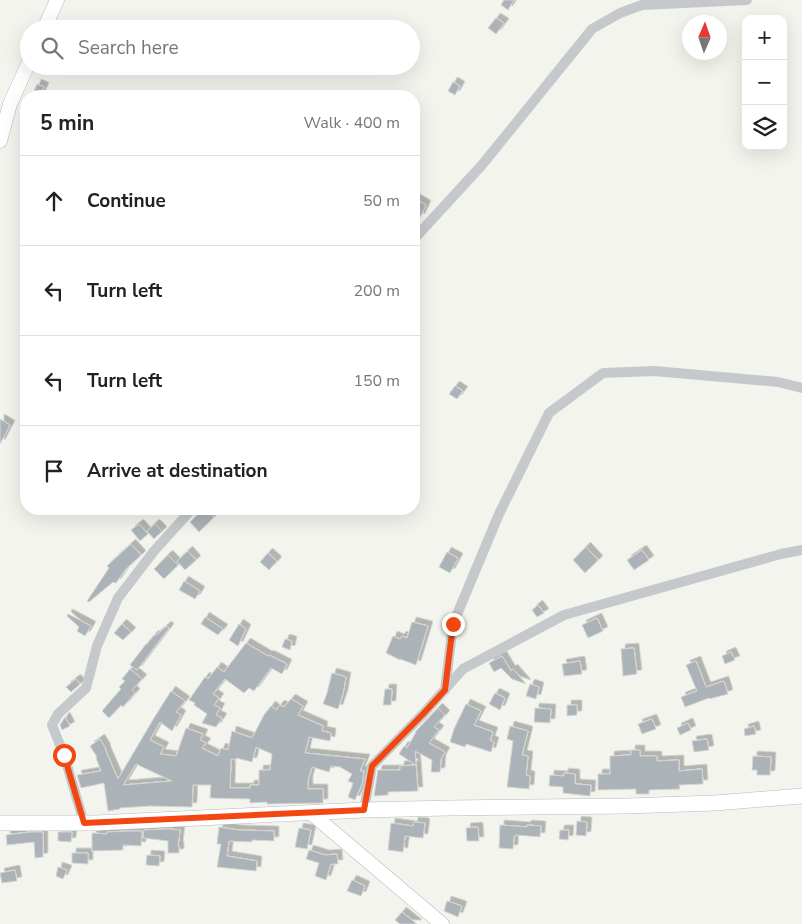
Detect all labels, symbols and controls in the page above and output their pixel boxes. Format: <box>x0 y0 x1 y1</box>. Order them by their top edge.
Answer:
north arrow <box>682 15 727 60</box>
map controls <box>742 15 787 150</box>
button: + <box>742 15 787 60</box>
search box <box>20 20 420 75</box>
icon: search <box>38 34 66 62</box>
text: Search here <box>78 35 179 61</box>
button: − <box>742 60 787 105</box>
button: layers <box>742 105 787 150</box>
text: 5 min <box>40 109 94 137</box>
text: Walk · 400 m <box>304 112 400 134</box>
icon: ahead <box>40 187 68 215</box>
text: Continue <box>87 188 166 214</box>
text: 50 m <box>363 190 400 212</box>
icon: left <box>40 277 68 305</box>
text: Turn left <box>87 278 162 304</box>
text: 200 m <box>353 280 400 302</box>
icon: left <box>40 367 68 395</box>
text: Turn left <box>87 368 162 394</box>
text: 150 m <box>353 370 400 392</box>
icon: arrive <box>40 457 68 485</box>
text: Arrive at destination <box>87 458 268 484</box>
route end <box>442 613 465 636</box>
route start <box>53 744 76 767</box>

